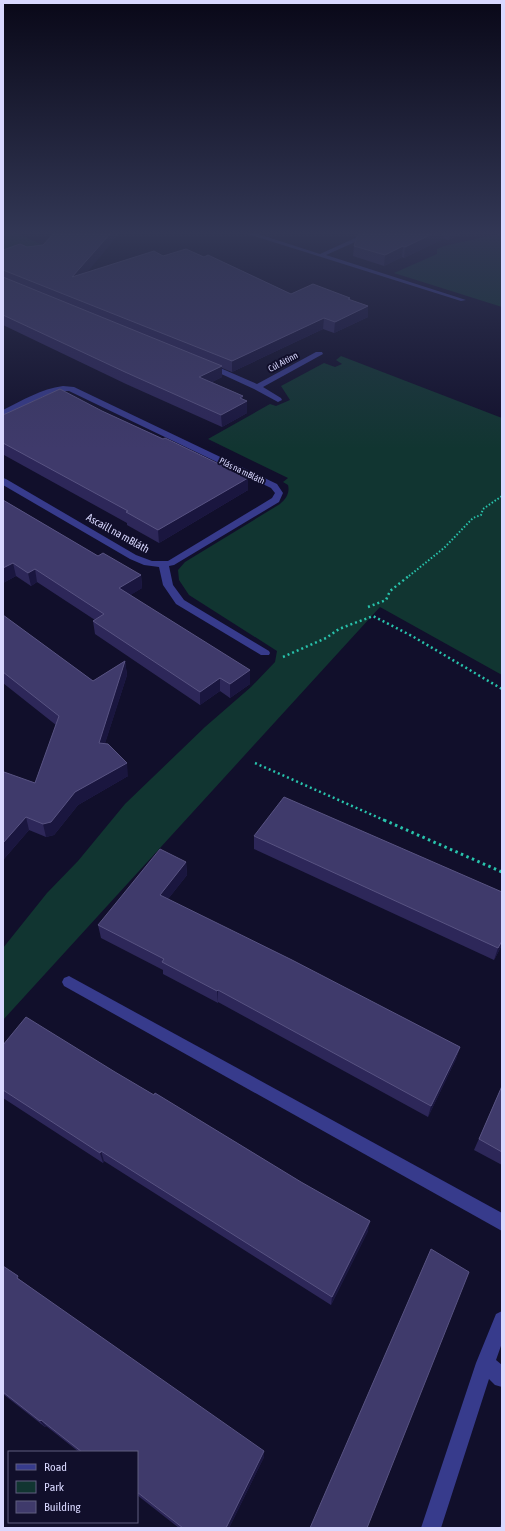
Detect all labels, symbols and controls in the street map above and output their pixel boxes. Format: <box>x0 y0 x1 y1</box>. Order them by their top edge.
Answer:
street label: Cúl Aitinn <box>267 350 299 374</box>
street label: Plás na mBláth <box>218 456 266 486</box>
street label: Ascaill na mBláth <box>84 511 152 555</box>
legend <box>8 1451 138 1523</box>
text: Road <box>44 1460 67 1474</box>
text: Park <box>44 1480 65 1494</box>
text: Building <box>44 1500 82 1514</box>

